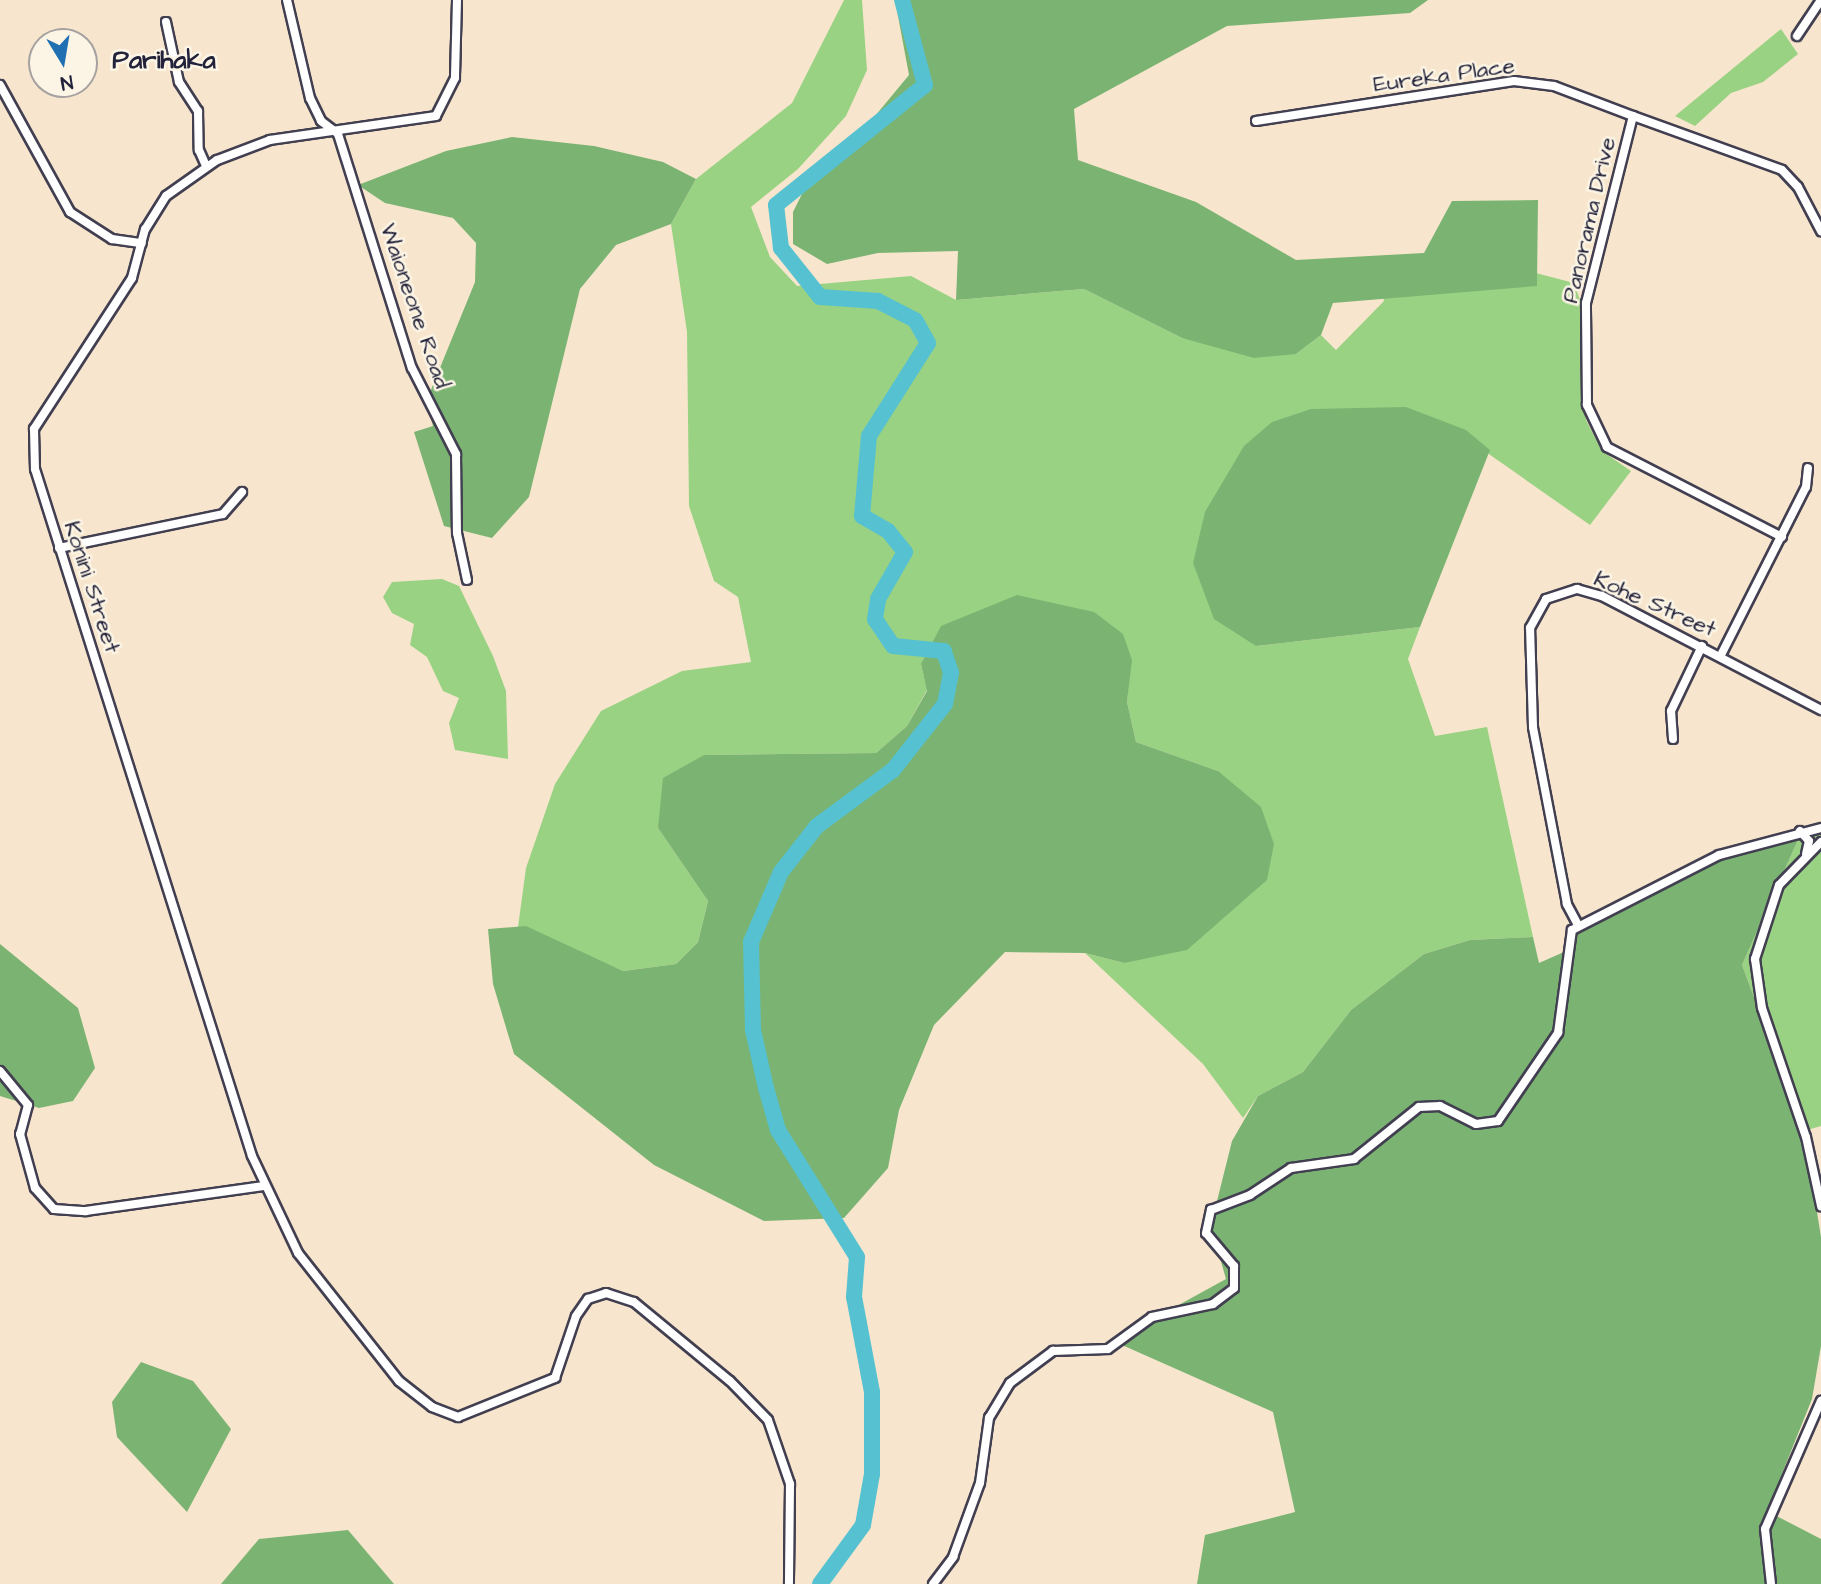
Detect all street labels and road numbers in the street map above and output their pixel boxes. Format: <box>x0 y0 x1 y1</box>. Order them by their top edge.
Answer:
street label: Eureka Place <box>1372 51 1516 99</box>
street label: Panorama Drive <box>1556 134 1622 306</box>
street label: Waioneone Road <box>374 220 456 392</box>
street label: Konini Street <box>58 518 126 656</box>
street label: Kohe Street <box>1590 565 1720 643</box>

